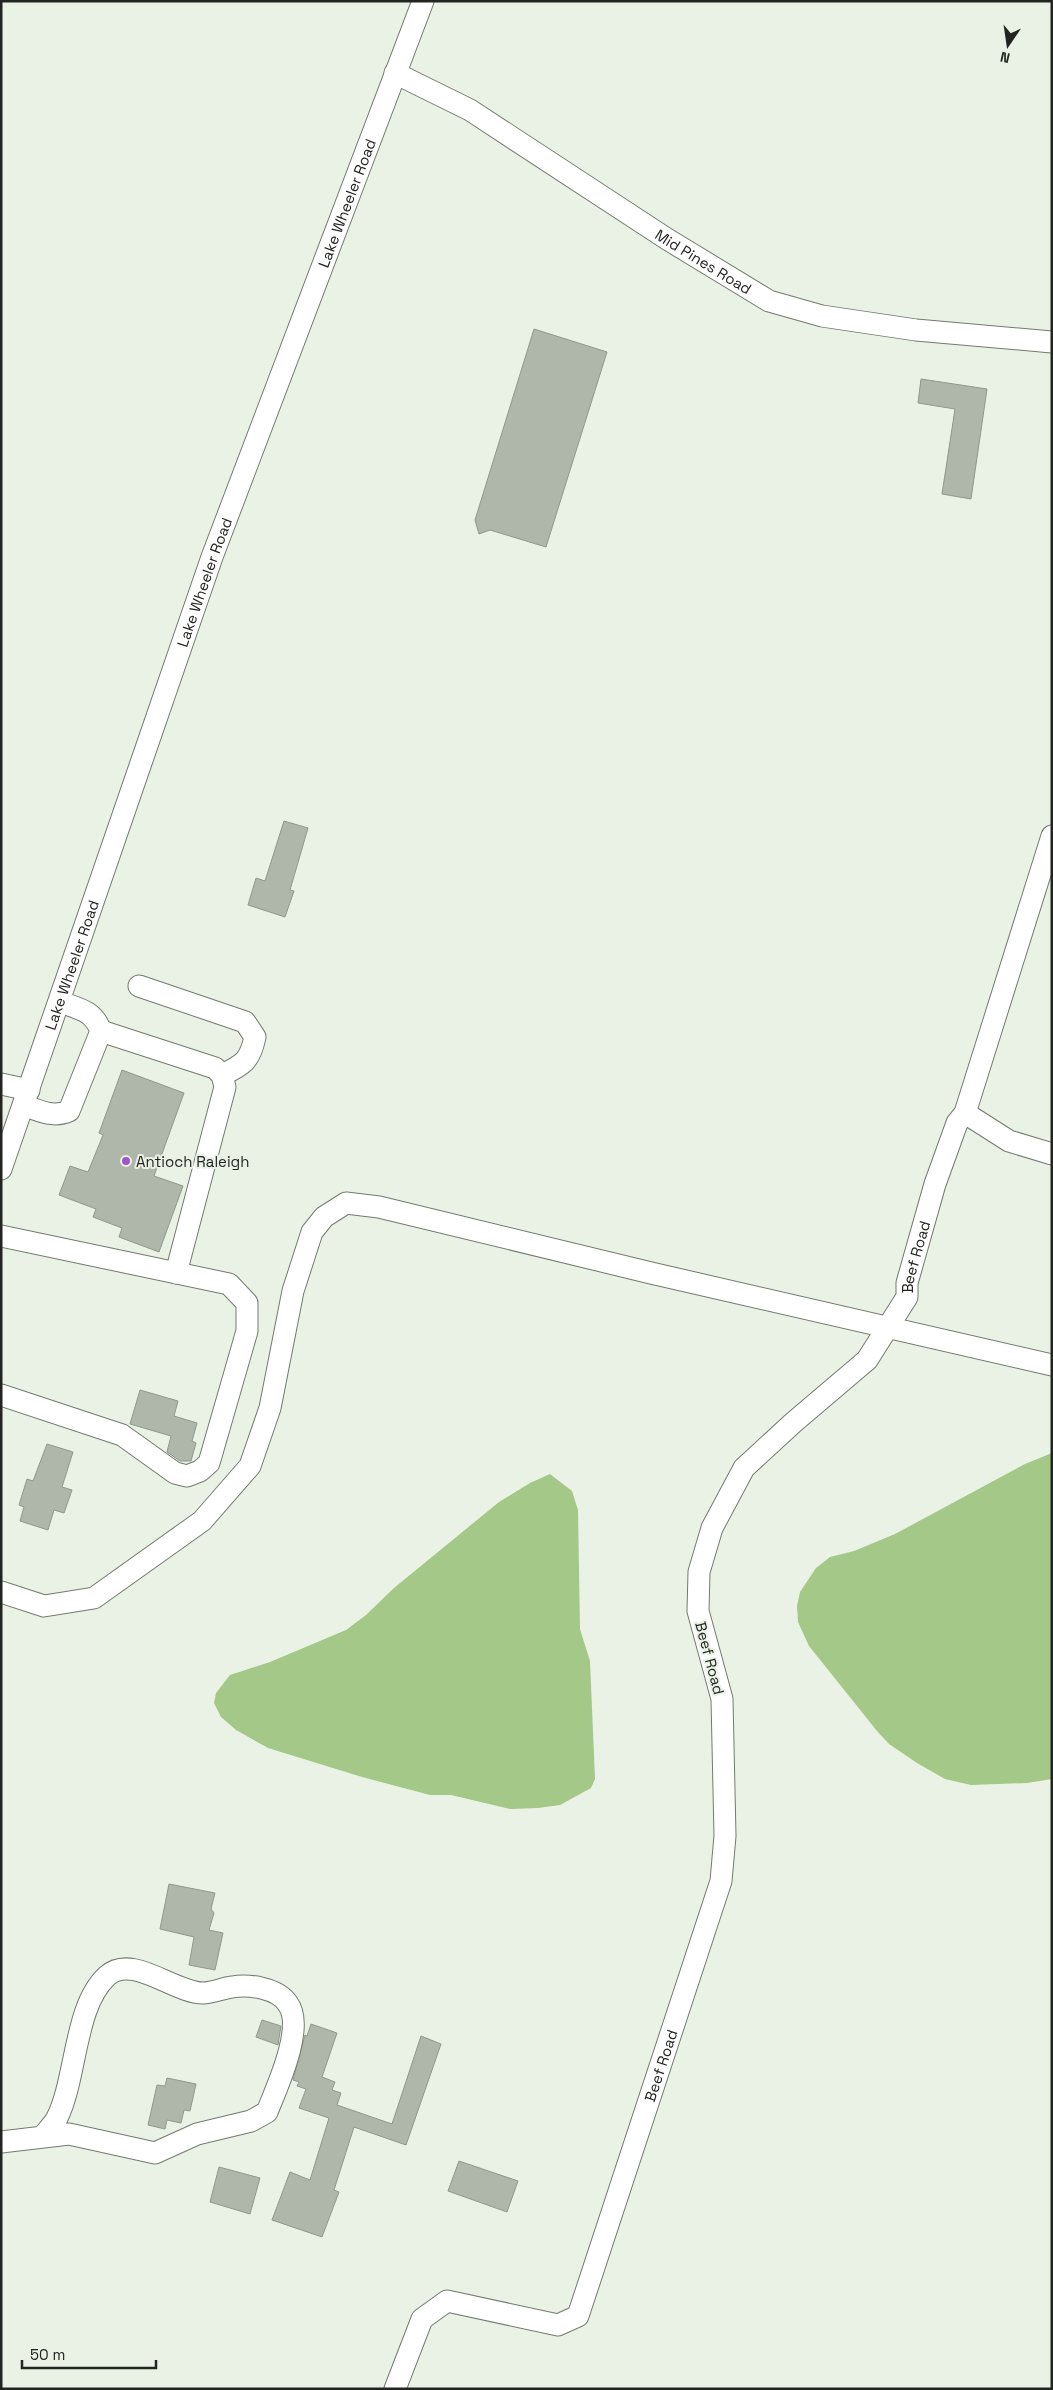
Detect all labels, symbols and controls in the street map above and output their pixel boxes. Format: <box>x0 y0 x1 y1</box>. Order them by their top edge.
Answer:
north arrow <box>983 20 1033 70</box>
text: N <box>998 48 1012 67</box>
street label: Lake Wheeler Road <box>313 136 379 270</box>
street label: Mid Pines Road <box>652 225 755 298</box>
street label: Lake Wheeler Road <box>172 515 236 649</box>
street label: Lake Wheeler Road <box>40 897 103 1032</box>
place label: Antioch Raleigh <box>136 1152 249 1171</box>
marker: Antioch Raleigh <box>120 1155 132 1167</box>
street label: Beef Road <box>898 1218 934 1293</box>
street label: Beef Road <box>691 1619 729 1697</box>
street label: Beef Road <box>640 2027 681 2104</box>
scale bar <box>22 2338 156 2370</box>
text: 50 m <box>30 2345 65 2364</box>

